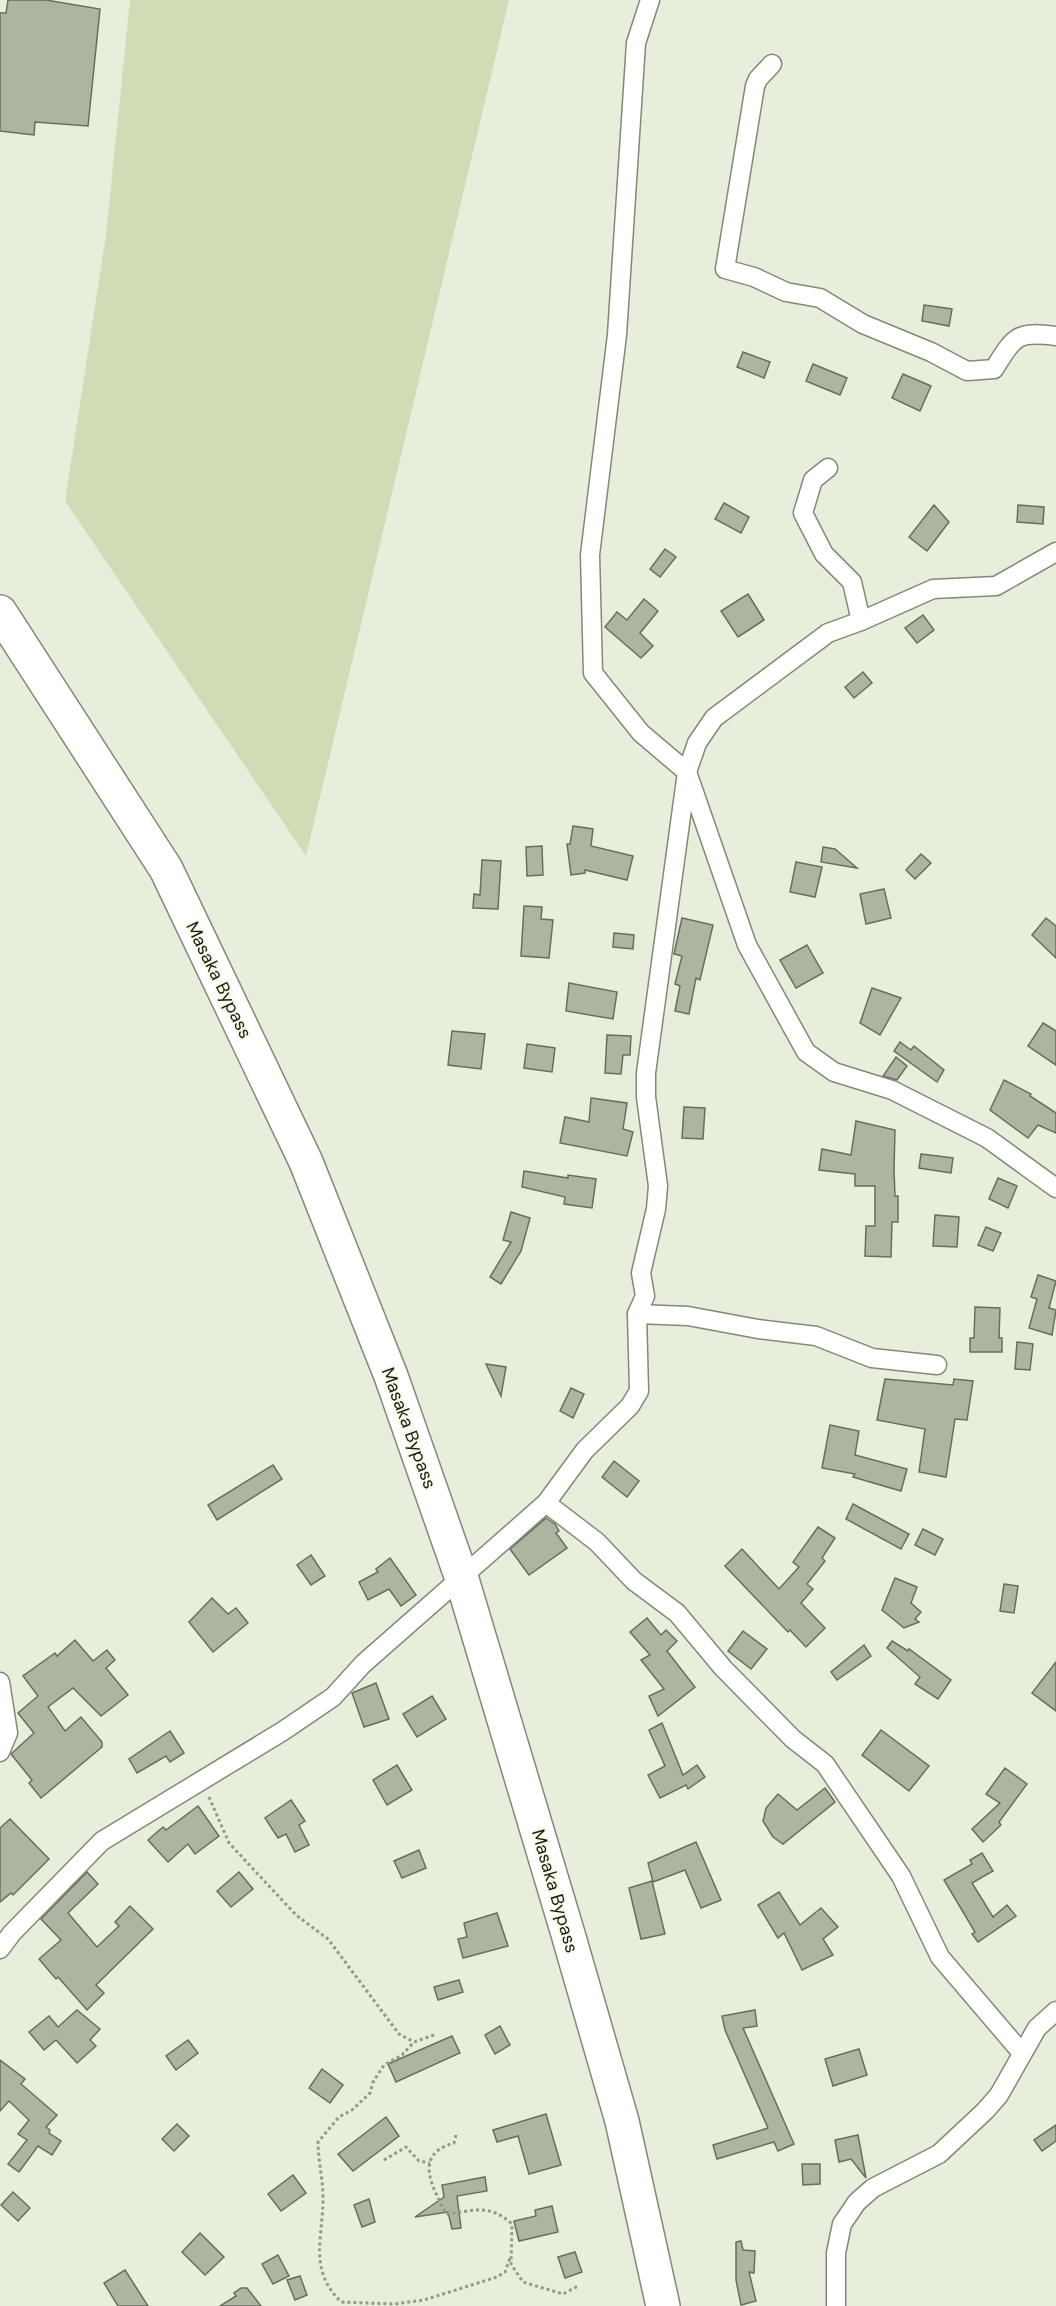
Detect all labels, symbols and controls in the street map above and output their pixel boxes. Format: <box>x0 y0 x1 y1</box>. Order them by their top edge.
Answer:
street label: Masaka Bypass <box>180 918 258 1042</box>
street label: Masaka Bypass <box>376 1364 442 1492</box>
street label: Masaka Bypass <box>526 1826 584 1956</box>

